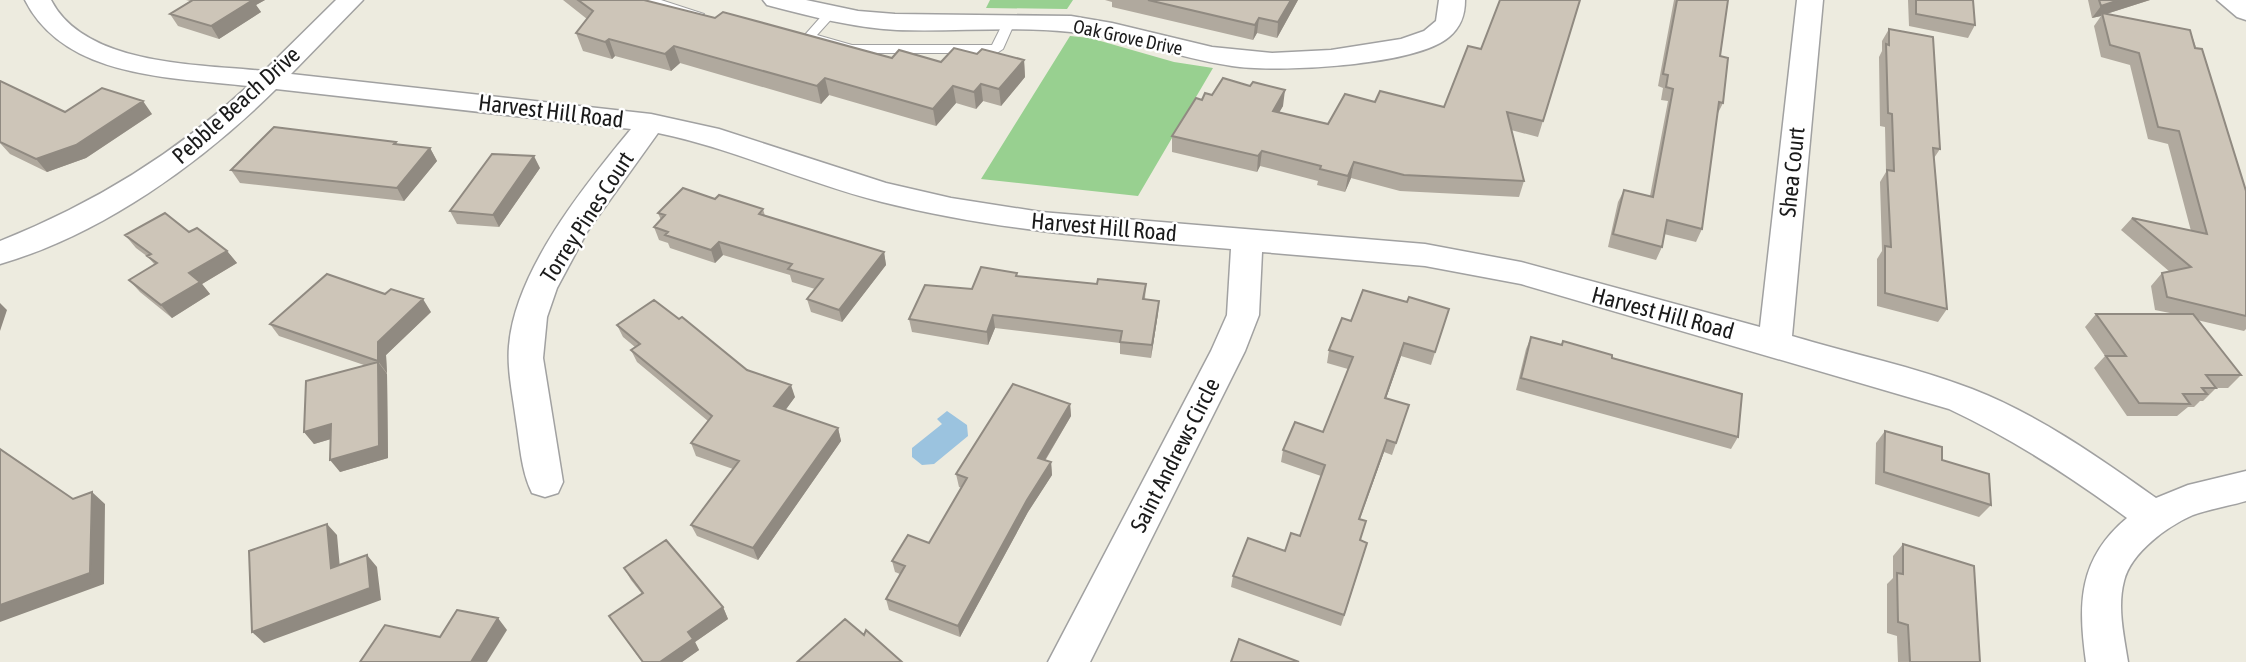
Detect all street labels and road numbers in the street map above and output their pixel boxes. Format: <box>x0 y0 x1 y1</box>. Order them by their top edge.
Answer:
street label: Oak Grove Drive <box>1071 15 1185 59</box>
street label: Pebble Beach Drive <box>167 41 305 169</box>
street label: Harvest Hill Road <box>477 89 625 133</box>
street label: Shea Court <box>1774 126 1810 218</box>
street label: Torrey Pines Court <box>535 147 639 287</box>
street label: Harvest Hill Road <box>1030 208 1178 246</box>
street label: Harvest Hill Road <box>1589 282 1737 344</box>
street label: Saint Andrews Circle <box>1125 374 1225 536</box>

